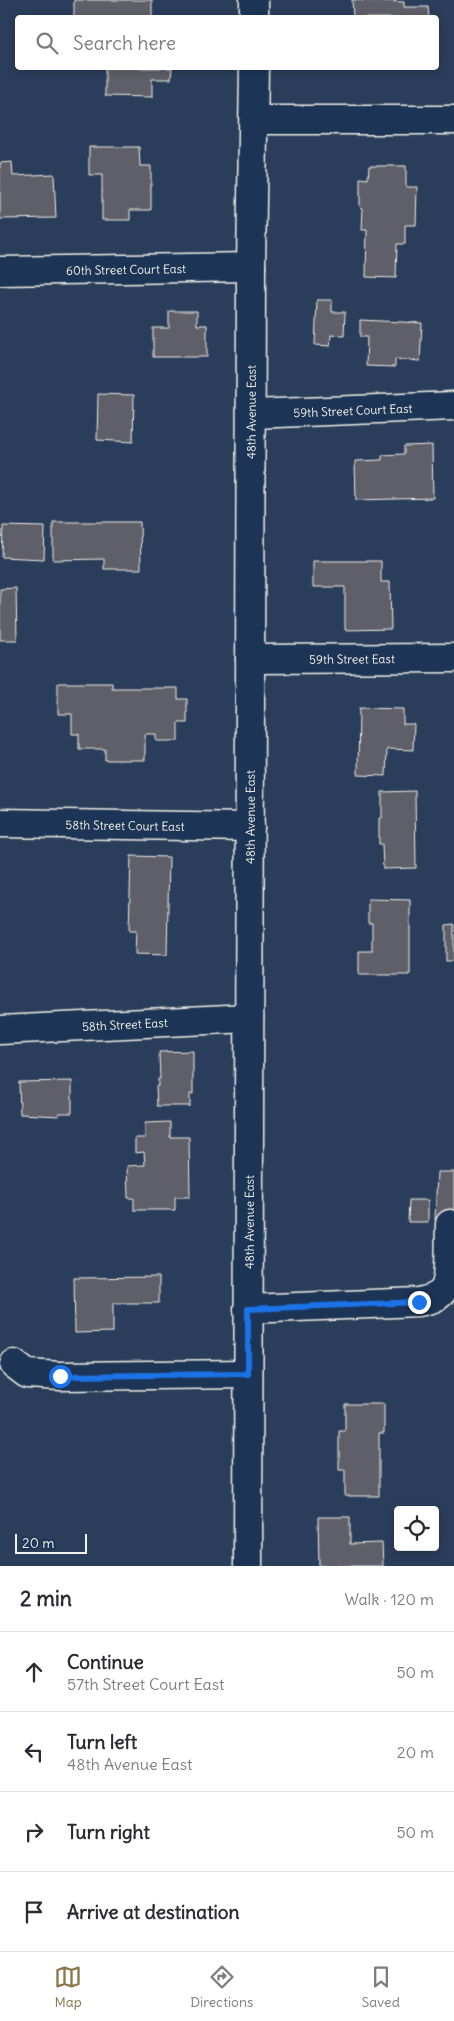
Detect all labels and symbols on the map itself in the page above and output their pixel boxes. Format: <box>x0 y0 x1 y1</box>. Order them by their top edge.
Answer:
street label: 60th Street Court East <box>66 261 186 277</box>
street label: 48th Avenue East <box>243 365 258 459</box>
street label: 59th Street Court East <box>293 400 413 420</box>
street label: 59th Street East <box>309 651 395 666</box>
street label: 48th Avenue East <box>242 770 257 864</box>
street label: 58th Street Court East <box>65 817 185 833</box>
street label: 58th Street East <box>82 1014 168 1034</box>
street label: 48th Avenue East <box>241 1175 256 1269</box>
route end <box>408 1291 431 1314</box>
route start <box>49 1365 72 1388</box>
scale bar <box>15 1531 88 1554</box>

